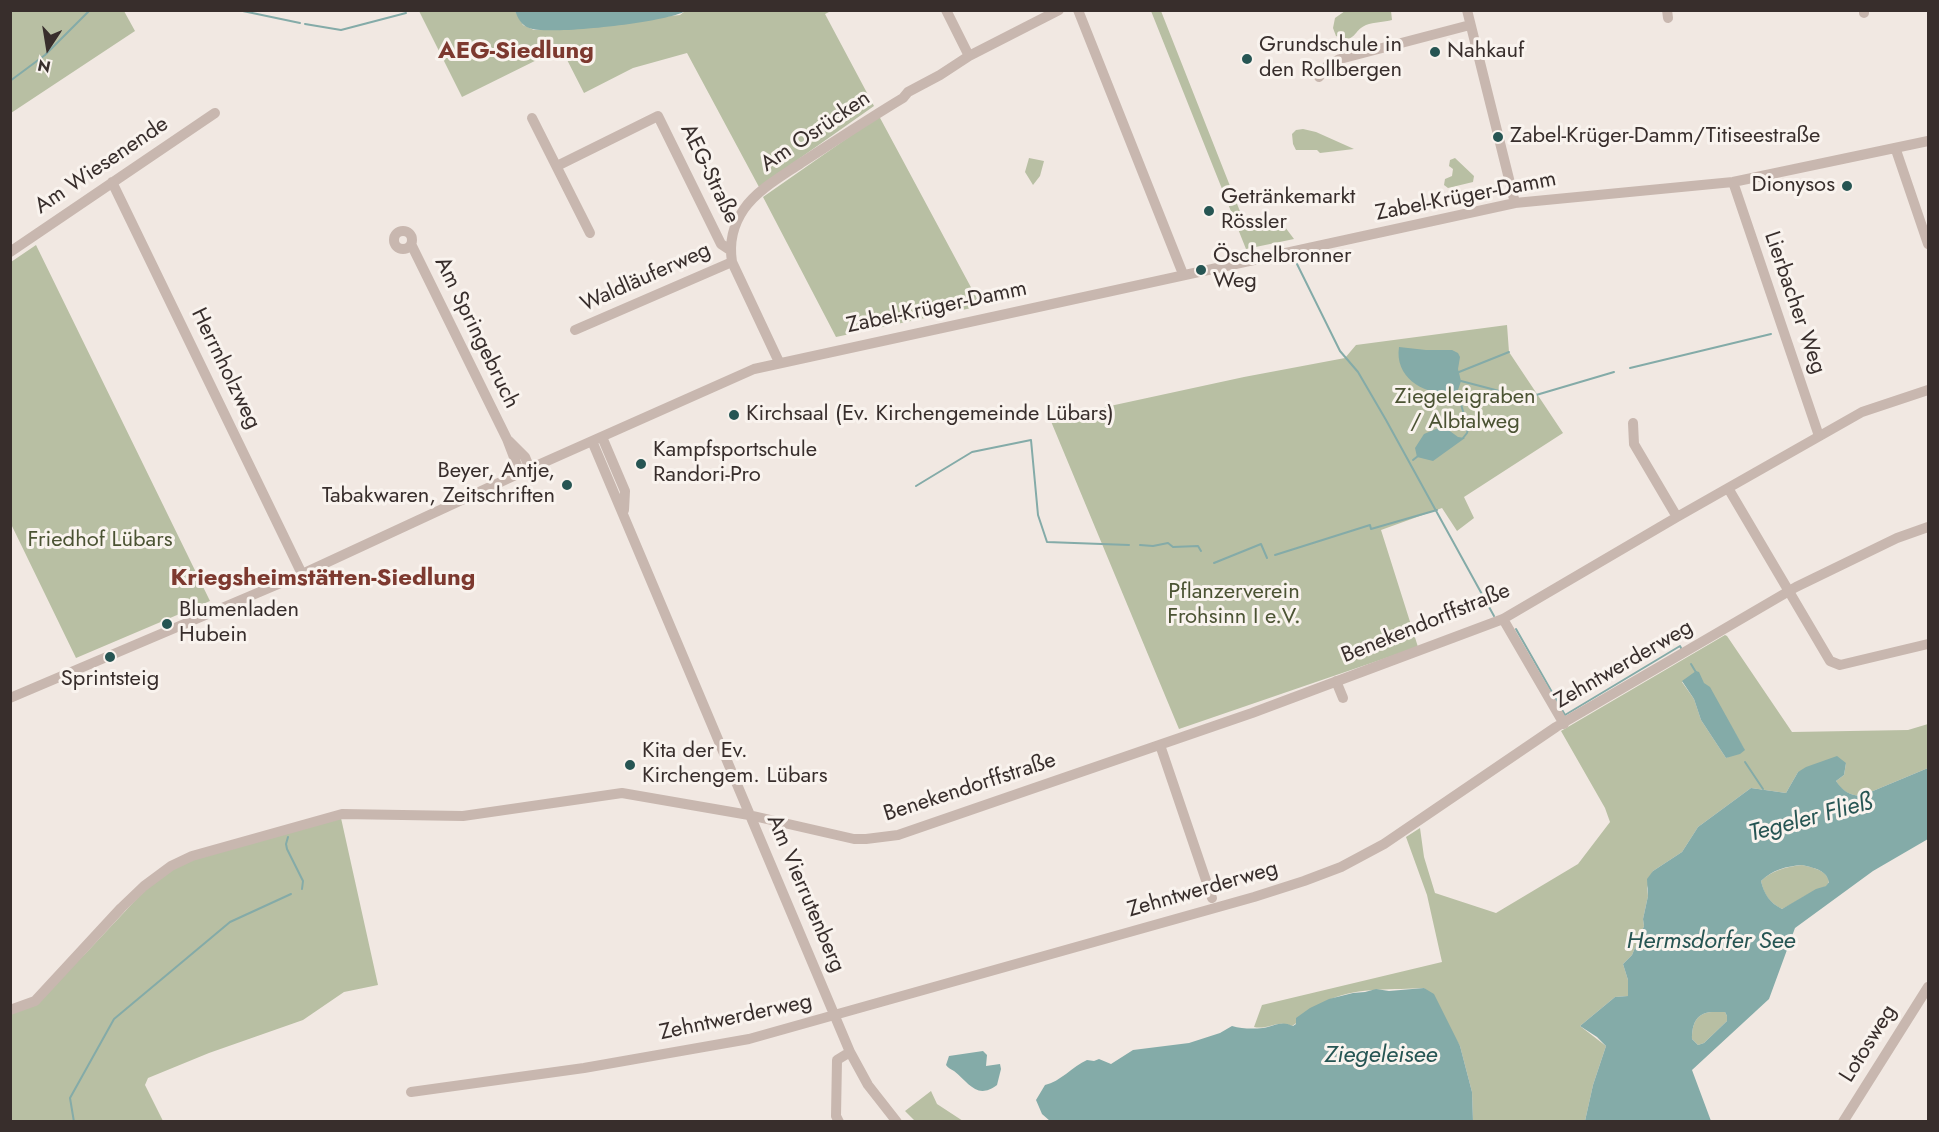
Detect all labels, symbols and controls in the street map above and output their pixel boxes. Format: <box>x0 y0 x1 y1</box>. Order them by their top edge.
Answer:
north arrow <box>18 18 78 78</box>
place label: Grundschule in den Rollbergen <box>1259 33 1402 84</box>
district label: AEG-Siedlung <box>438 38 594 66</box>
place label: Nahkauf <box>1447 39 1524 65</box>
marker: Nahkauf <box>1428 45 1442 59</box>
marker: Grundschule in den Rollbergen <box>1240 52 1254 66</box>
text: N <box>36 54 53 79</box>
street label: Am Osrücken <box>756 86 876 178</box>
street label: Am Wiesenende <box>30 112 174 220</box>
street label: AEG-Straße <box>674 120 744 228</box>
place label: Zabel-Krüger-Damm/Titiseestraße <box>1510 124 1820 150</box>
marker: Zabel-Krüger-Damm/Titiseestraße <box>1491 130 1505 144</box>
street label: Zabel-Krüger-Damm <box>1373 167 1559 227</box>
place label: Dionysos <box>1751 173 1835 199</box>
marker: Dionysos <box>1840 179 1854 193</box>
place label: Getränkemarkt Rössler <box>1221 185 1355 236</box>
marker: Getränkemarkt Rössler <box>1202 204 1216 218</box>
street label: Lierbacher Weg <box>1757 228 1831 378</box>
street label: Waldläuferweg <box>577 238 715 318</box>
place label: Öschelbronner Weg <box>1213 244 1351 296</box>
street label: Am Springebruch <box>428 253 524 413</box>
marker: Öschelbronner Weg <box>1194 263 1208 277</box>
street label: Zabel-Krüger-Damm <box>844 276 1030 340</box>
street label: Herrnholzweg <box>184 304 266 434</box>
park label: Ziegeleigraben / Albtalweg <box>1394 385 1536 436</box>
place label: Kirchsaal (Ev. Kirchengemeinde Lübars) <box>746 402 1114 428</box>
marker: Kirchsaal (Ev. Kirchengemeinde Lübars) <box>727 408 741 422</box>
place label: Kampfsportschule Randori-Pro <box>653 438 817 490</box>
marker: Kampfsportschule Randori-Pro <box>634 457 648 471</box>
place label: Beyer, Antje, Tabakwaren, Zeitschriften <box>322 459 555 511</box>
marker: Beyer, Antje, Tabakwaren, Zeitschriften <box>560 478 574 492</box>
park label: Friedhof Lübars <box>27 528 173 554</box>
district label: Kriegsheimstätten-Siedlung <box>171 565 475 593</box>
street label: Benekendorffstraße <box>1338 578 1514 670</box>
park label: Pflanzerverein Frohsinn I e.V. <box>1167 580 1301 632</box>
place label: Blumenladen Hubein <box>179 598 299 650</box>
street label: Zehntwerderweg <box>1550 615 1698 715</box>
marker: Blumenladen Hubein <box>160 617 174 631</box>
marker: Sprintsteig <box>103 650 117 664</box>
place label: Sprintsteig <box>61 667 159 693</box>
place label: Kita der Ev. Kirchengem. Lübars <box>642 739 828 790</box>
street label: Benekendorffstraße <box>881 748 1059 828</box>
marker: Kita der Ev. Kirchengem. Lübars <box>623 758 637 772</box>
water label: Tegeler Fließ <box>1746 789 1876 849</box>
street label: Am Vierrutenberg <box>760 811 850 977</box>
street label: Zehntwerderweg <box>1125 856 1281 924</box>
water label: Hermsdorfer See <box>1627 928 1795 956</box>
street label: Zehntwerderweg <box>657 989 815 1047</box>
street label: Lotosweg <box>1835 1000 1903 1088</box>
water label: Ziegeleisee <box>1325 1042 1437 1070</box>

